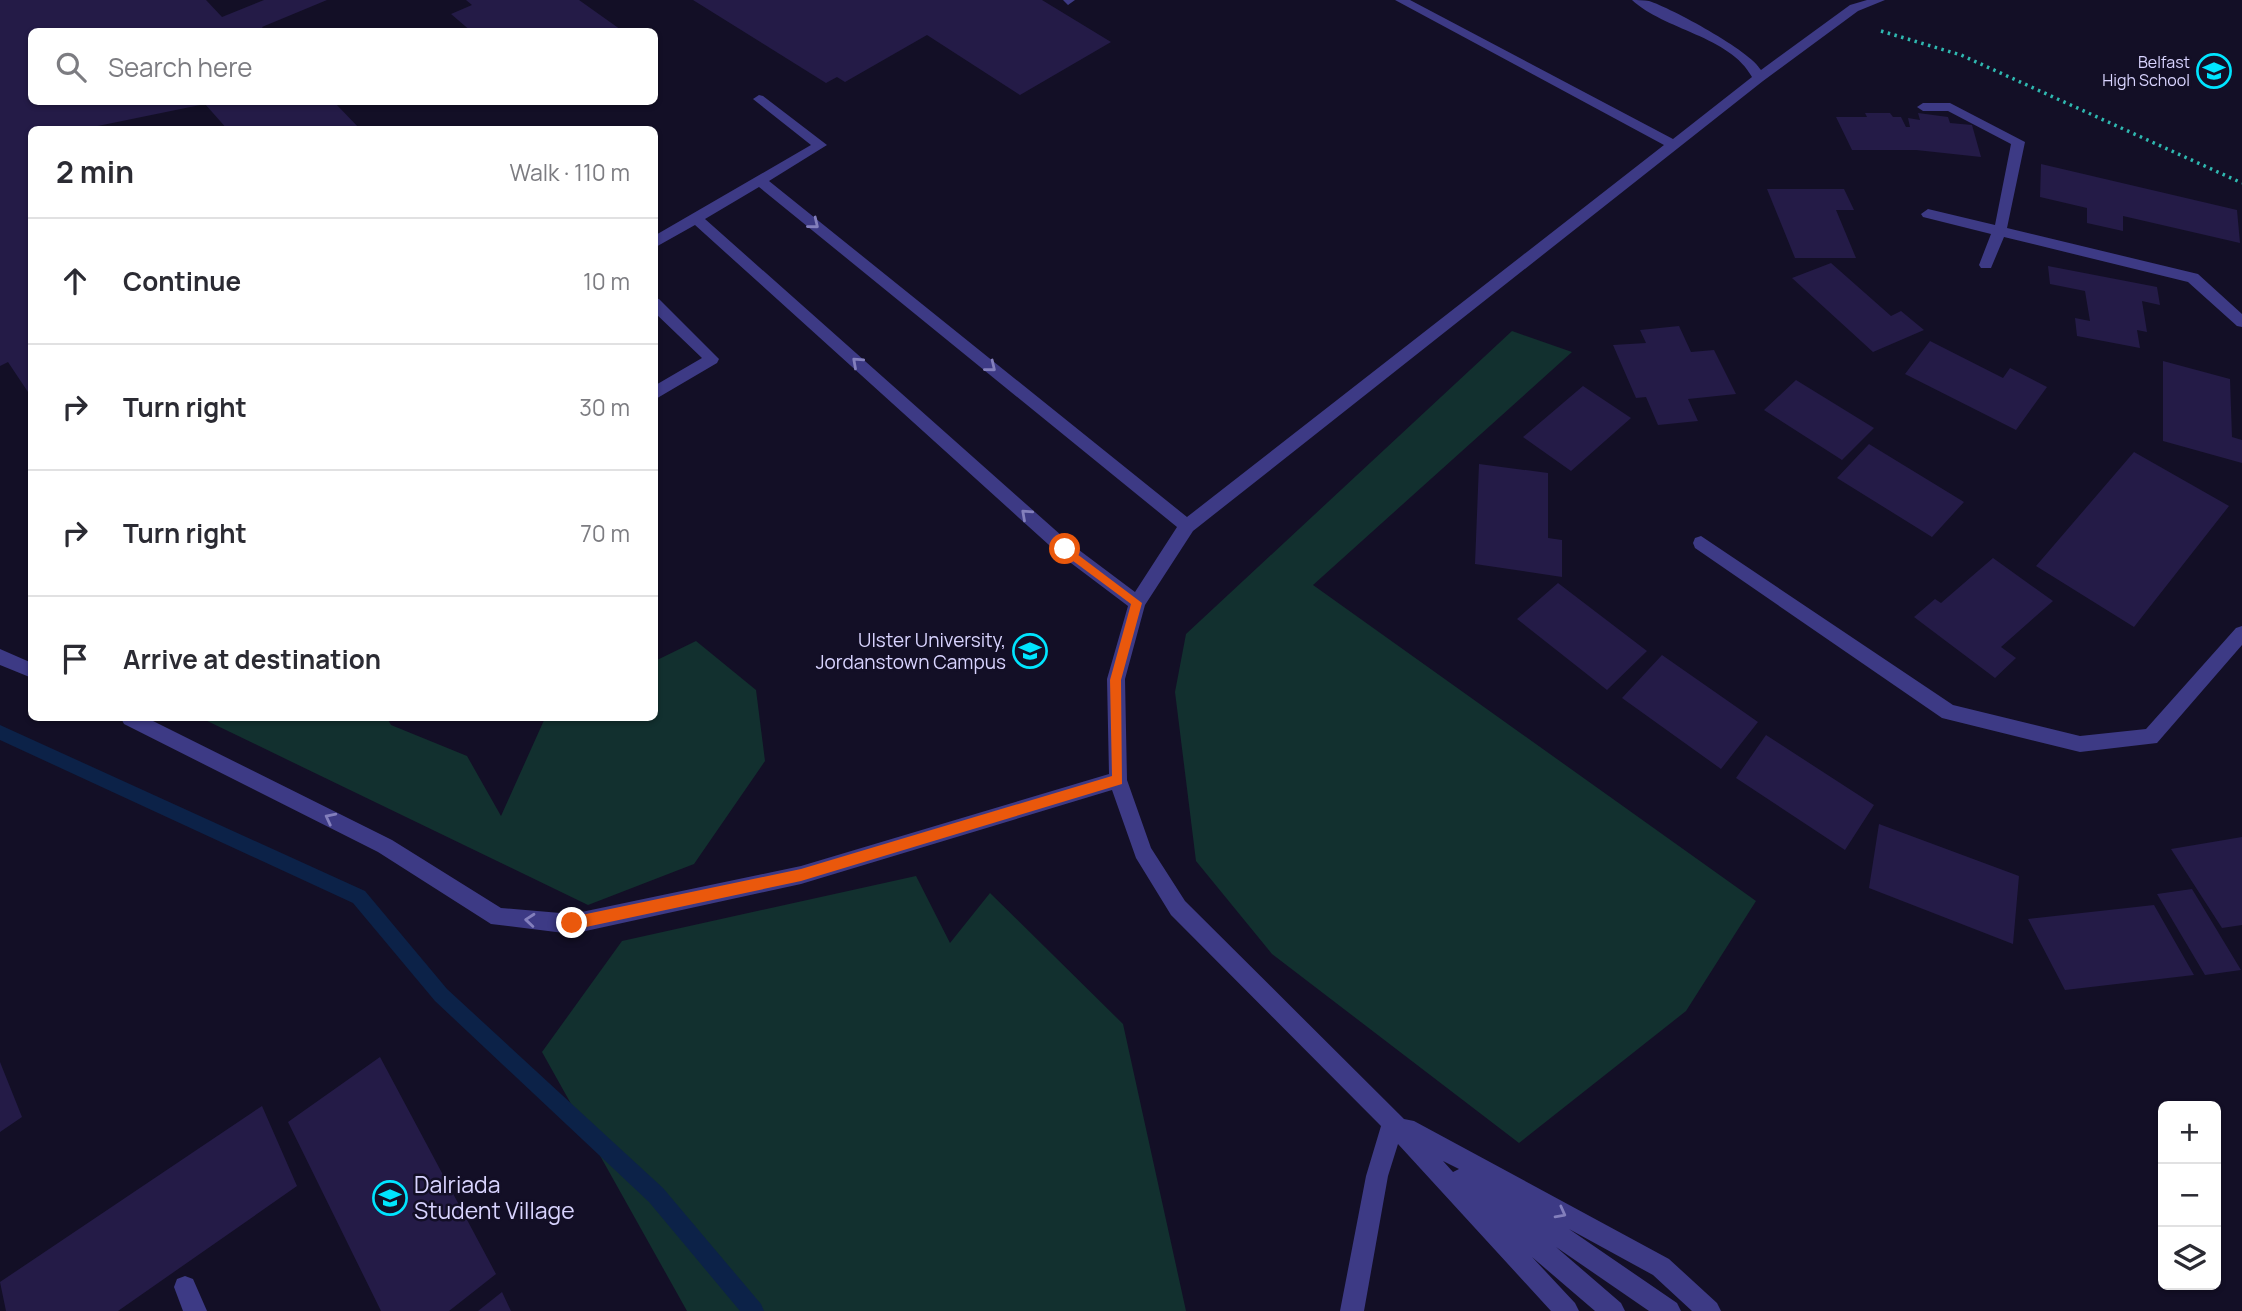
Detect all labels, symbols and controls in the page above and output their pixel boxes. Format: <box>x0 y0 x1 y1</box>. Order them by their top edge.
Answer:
search box <box>28 28 658 105</box>
icon: search <box>52 48 90 86</box>
text: Search here <box>108 49 253 85</box>
place label: Belfast High School <box>2102 51 2190 91</box>
school or university icon: Belfast High School <box>2195 52 2233 90</box>
text: 2 min <box>56 151 134 192</box>
text: Walk · 110 m <box>509 156 630 188</box>
one-way arrow <box>806 216 819 228</box>
icon: ahead <box>56 262 94 300</box>
text: Continue <box>123 263 241 299</box>
text: 10 m <box>583 265 630 297</box>
one-way arrow <box>852 358 865 370</box>
one-way arrow <box>982 359 995 371</box>
icon: right <box>56 388 94 426</box>
text: Turn right <box>123 389 247 425</box>
text: 30 m <box>579 391 630 423</box>
one-way arrow <box>1021 510 1034 523</box>
icon: right <box>56 514 94 552</box>
text: Turn right <box>123 515 247 551</box>
text: 70 m <box>580 517 630 549</box>
route start <box>1049 533 1080 564</box>
place label: Ulster University, Jordanstown Campus <box>816 627 1006 675</box>
school or university icon: Ulster University, Jordanstown Campus <box>1011 632 1049 670</box>
icon: arrive <box>56 640 94 678</box>
text: Arrive at destination <box>123 641 381 677</box>
one-way arrow <box>325 812 337 826</box>
route end <box>556 907 587 938</box>
one-way arrow <box>524 913 535 928</box>
map controls <box>2158 1101 2221 1290</box>
button: + <box>2158 1101 2221 1164</box>
button: − <box>2158 1164 2221 1227</box>
place label: Dalriada Student Village <box>414 1168 575 1226</box>
school or university icon: Dalriada Student Village <box>371 1179 409 1217</box>
one-way arrow <box>1554 1205 1566 1218</box>
button: layers <box>2158 1227 2221 1290</box>

